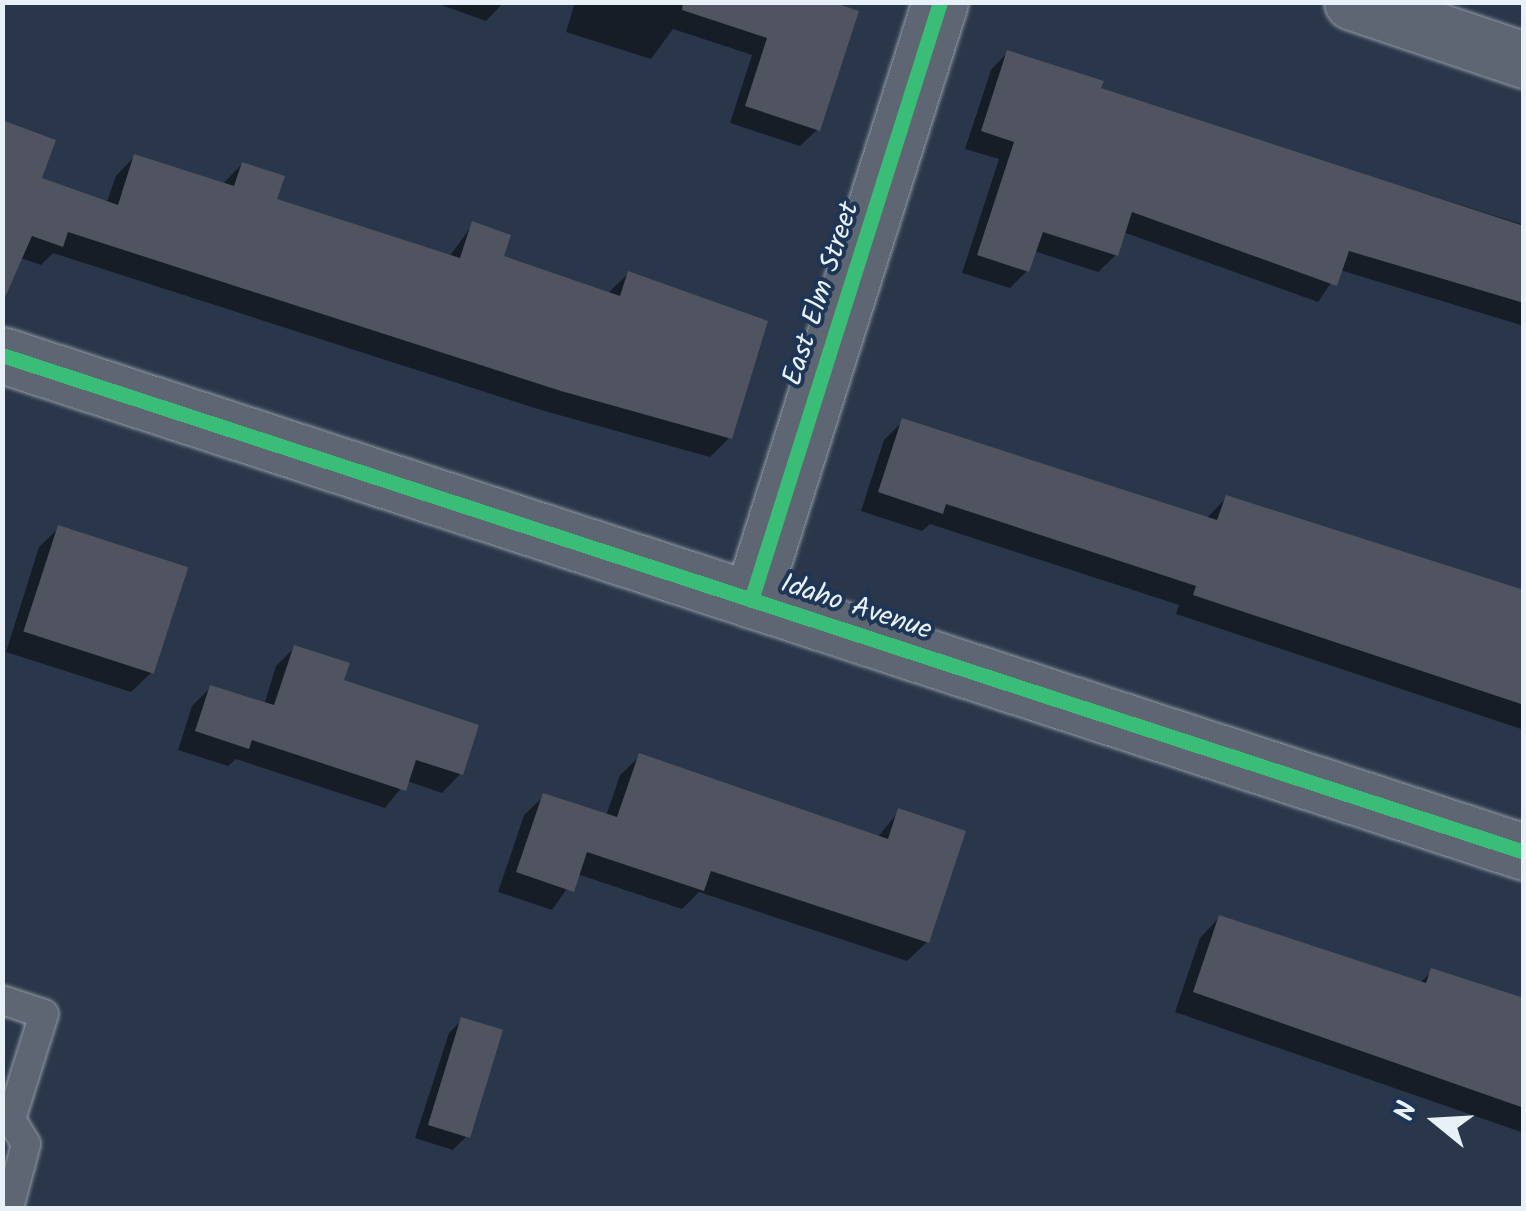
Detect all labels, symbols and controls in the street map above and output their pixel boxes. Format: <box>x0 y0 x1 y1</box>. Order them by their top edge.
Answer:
street label: East Elm Street <box>776 198 868 390</box>
street label: Idaho Avenue <box>776 568 936 648</box>
north arrow <box>1386 1071 1486 1171</box>
text: N <box>1383 1096 1431 1127</box>

